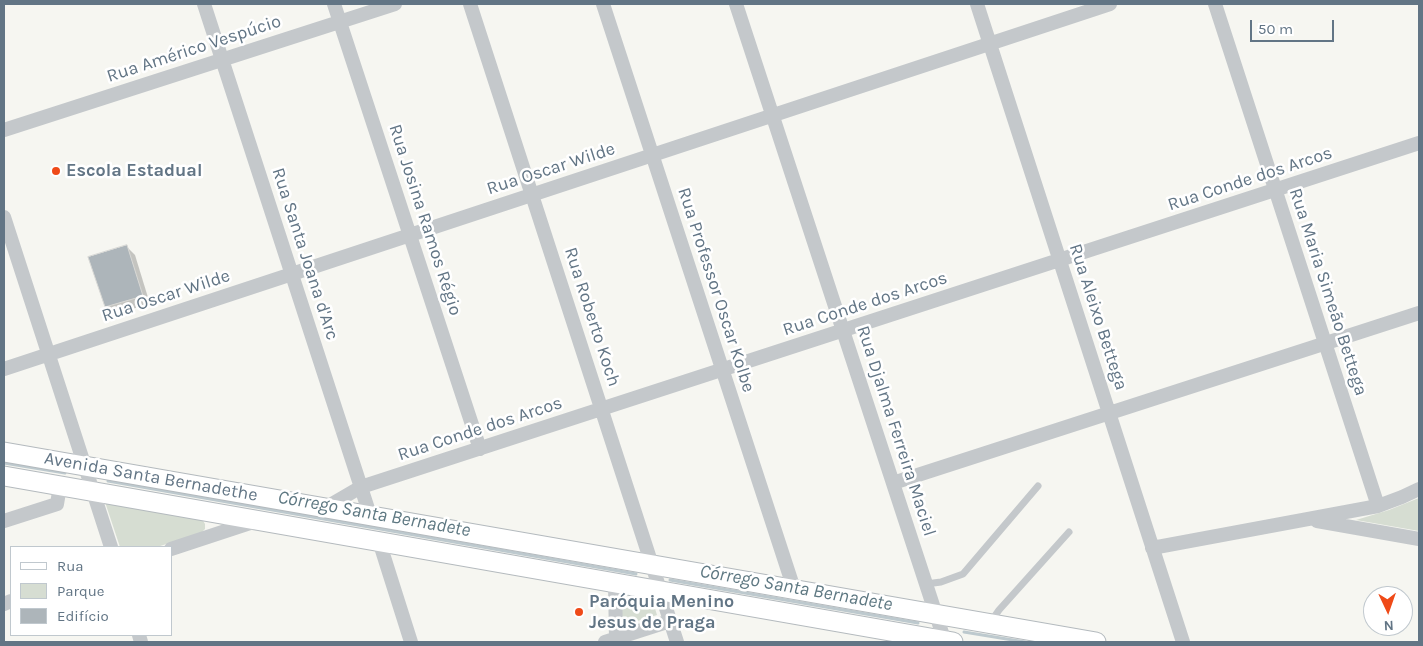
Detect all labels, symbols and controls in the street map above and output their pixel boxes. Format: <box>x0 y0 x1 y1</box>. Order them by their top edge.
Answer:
scale bar <box>1253 10 1337 42</box>
street label: Rua Américo Vespúcio <box>104 11 284 87</box>
text: 50 m <box>1258 20 1293 38</box>
street label: Rua Josina Ramos Régio <box>384 122 466 318</box>
street label: Rua Oscar Wilde <box>484 138 618 200</box>
street label: Rua Conde dos Arcos <box>1165 142 1335 216</box>
place label: Escola Estadual <box>66 160 202 182</box>
marker: Escola Estadual <box>50 165 62 177</box>
street label: Rua Santa Joana d'Arc <box>267 165 343 343</box>
street label: Rua Professor Oscar Kolbe <box>673 185 759 395</box>
street label: Rua Maria Simeão Bettega <box>1284 185 1372 399</box>
street label: Rua Aleixo Bettega <box>1064 241 1132 393</box>
street label: Rua Roberto Koch <box>559 245 625 389</box>
street label: Rua Oscar Wilde <box>99 265 233 327</box>
street label: Rua Conde dos Arcos <box>780 267 950 341</box>
street label: Rua Djalma Ferreira Maciel <box>852 323 940 539</box>
street label: Rua Conde dos Arcos <box>395 392 565 466</box>
street label: Avenida Santa Bernadethe <box>43 448 259 506</box>
water label: Córrego Santa Bernadete <box>276 486 472 542</box>
legend <box>10 546 172 636</box>
text: Rua <box>57 557 84 575</box>
water label: Córrego Santa Bernadete <box>698 560 894 616</box>
text: Parque <box>57 582 105 600</box>
north arrow <box>1363 586 1413 636</box>
place label: Paróquia Menino Jesus de Praga <box>589 591 734 634</box>
marker: Paróquia Menino Jesus de Praga <box>573 606 585 618</box>
text: Edifício <box>57 607 109 625</box>
text: N <box>1383 617 1394 634</box>

